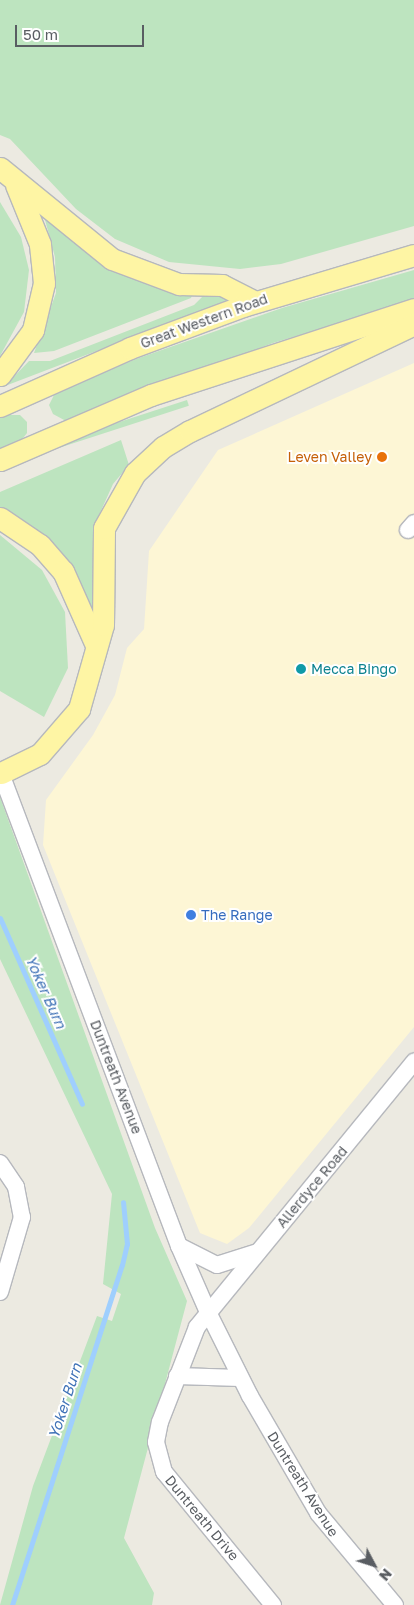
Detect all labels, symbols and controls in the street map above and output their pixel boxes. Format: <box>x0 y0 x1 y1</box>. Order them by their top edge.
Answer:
scale bar <box>18 15 146 47</box>
text: 50 m <box>23 25 58 43</box>
street label: Great Western Road <box>138 290 270 352</box>
place label: Leven Valley <box>288 449 372 465</box>
marker: Leven Valley <box>376 451 388 463</box>
place label: Mecca Bingo <box>311 661 397 677</box>
marker: Mecca Bingo <box>295 663 307 675</box>
place label: The Range <box>201 907 273 923</box>
marker: The Range <box>185 909 197 921</box>
water label: Yoker Burn <box>22 953 70 1031</box>
street label: Duntreath Avenue <box>87 1018 145 1136</box>
street label: Allerdyce Road <box>273 1143 351 1231</box>
water label: Yoker Burn <box>44 1361 86 1441</box>
street label: Duntreath Avenue <box>264 1428 342 1540</box>
street label: Duntreath Drive <box>162 1472 242 1564</box>
north arrow <box>349 1540 399 1590</box>
text: N <box>376 1565 396 1584</box>

